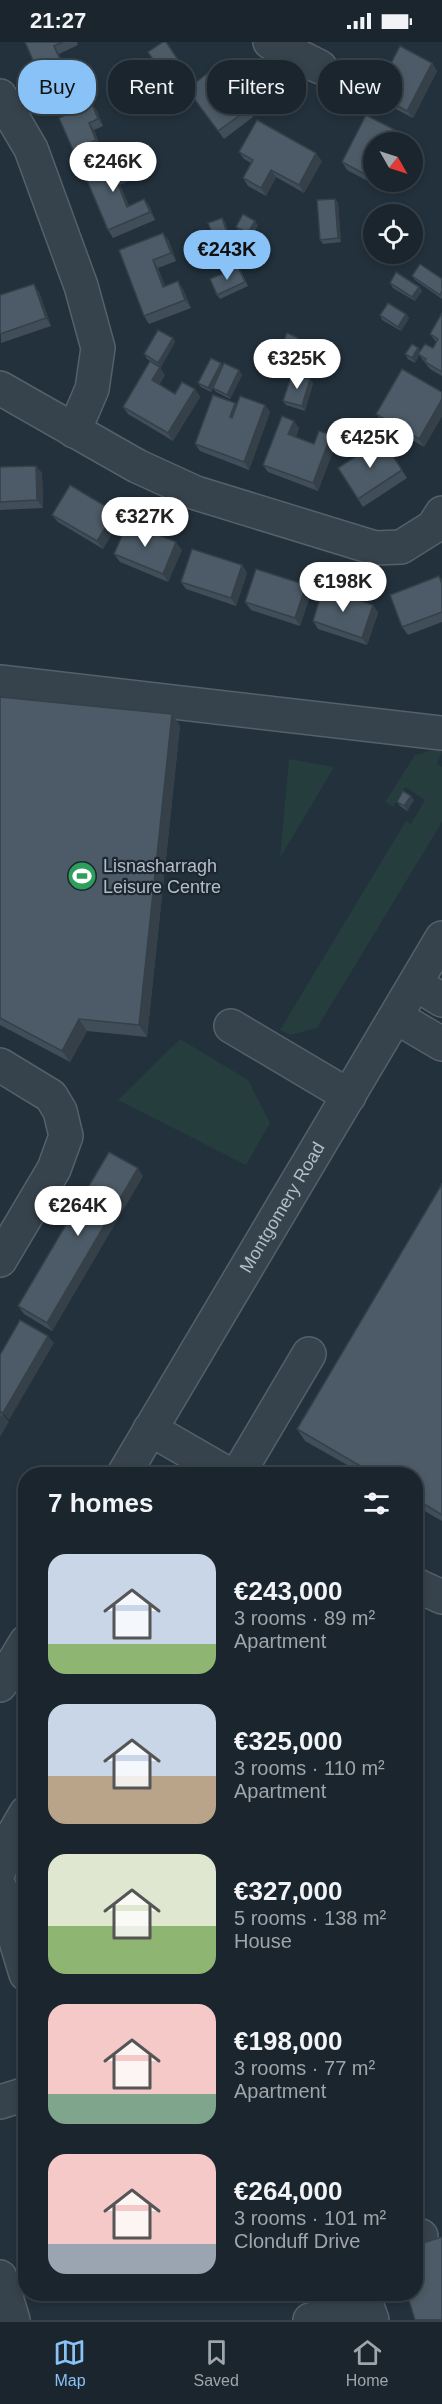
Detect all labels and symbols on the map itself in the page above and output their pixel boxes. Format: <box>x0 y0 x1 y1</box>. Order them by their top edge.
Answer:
north arrow <box>363 132 423 192</box>
pin: €246K <box>71 142 155 193</box>
pin: €243K <box>185 230 269 281</box>
pin: €325K <box>255 339 339 390</box>
pin: €425K <box>328 418 412 469</box>
pin: €327K <box>103 497 187 548</box>
pin: €198K <box>301 562 385 613</box>
place label: Lisnasharragh Leisure Centre <box>103 856 221 897</box>
sports icon: Lisnasharragh Leisure Centre <box>66 860 98 892</box>
street label: Montgomery Road <box>236 1139 329 1276</box>
pin: €264K <box>36 1186 120 1237</box>

